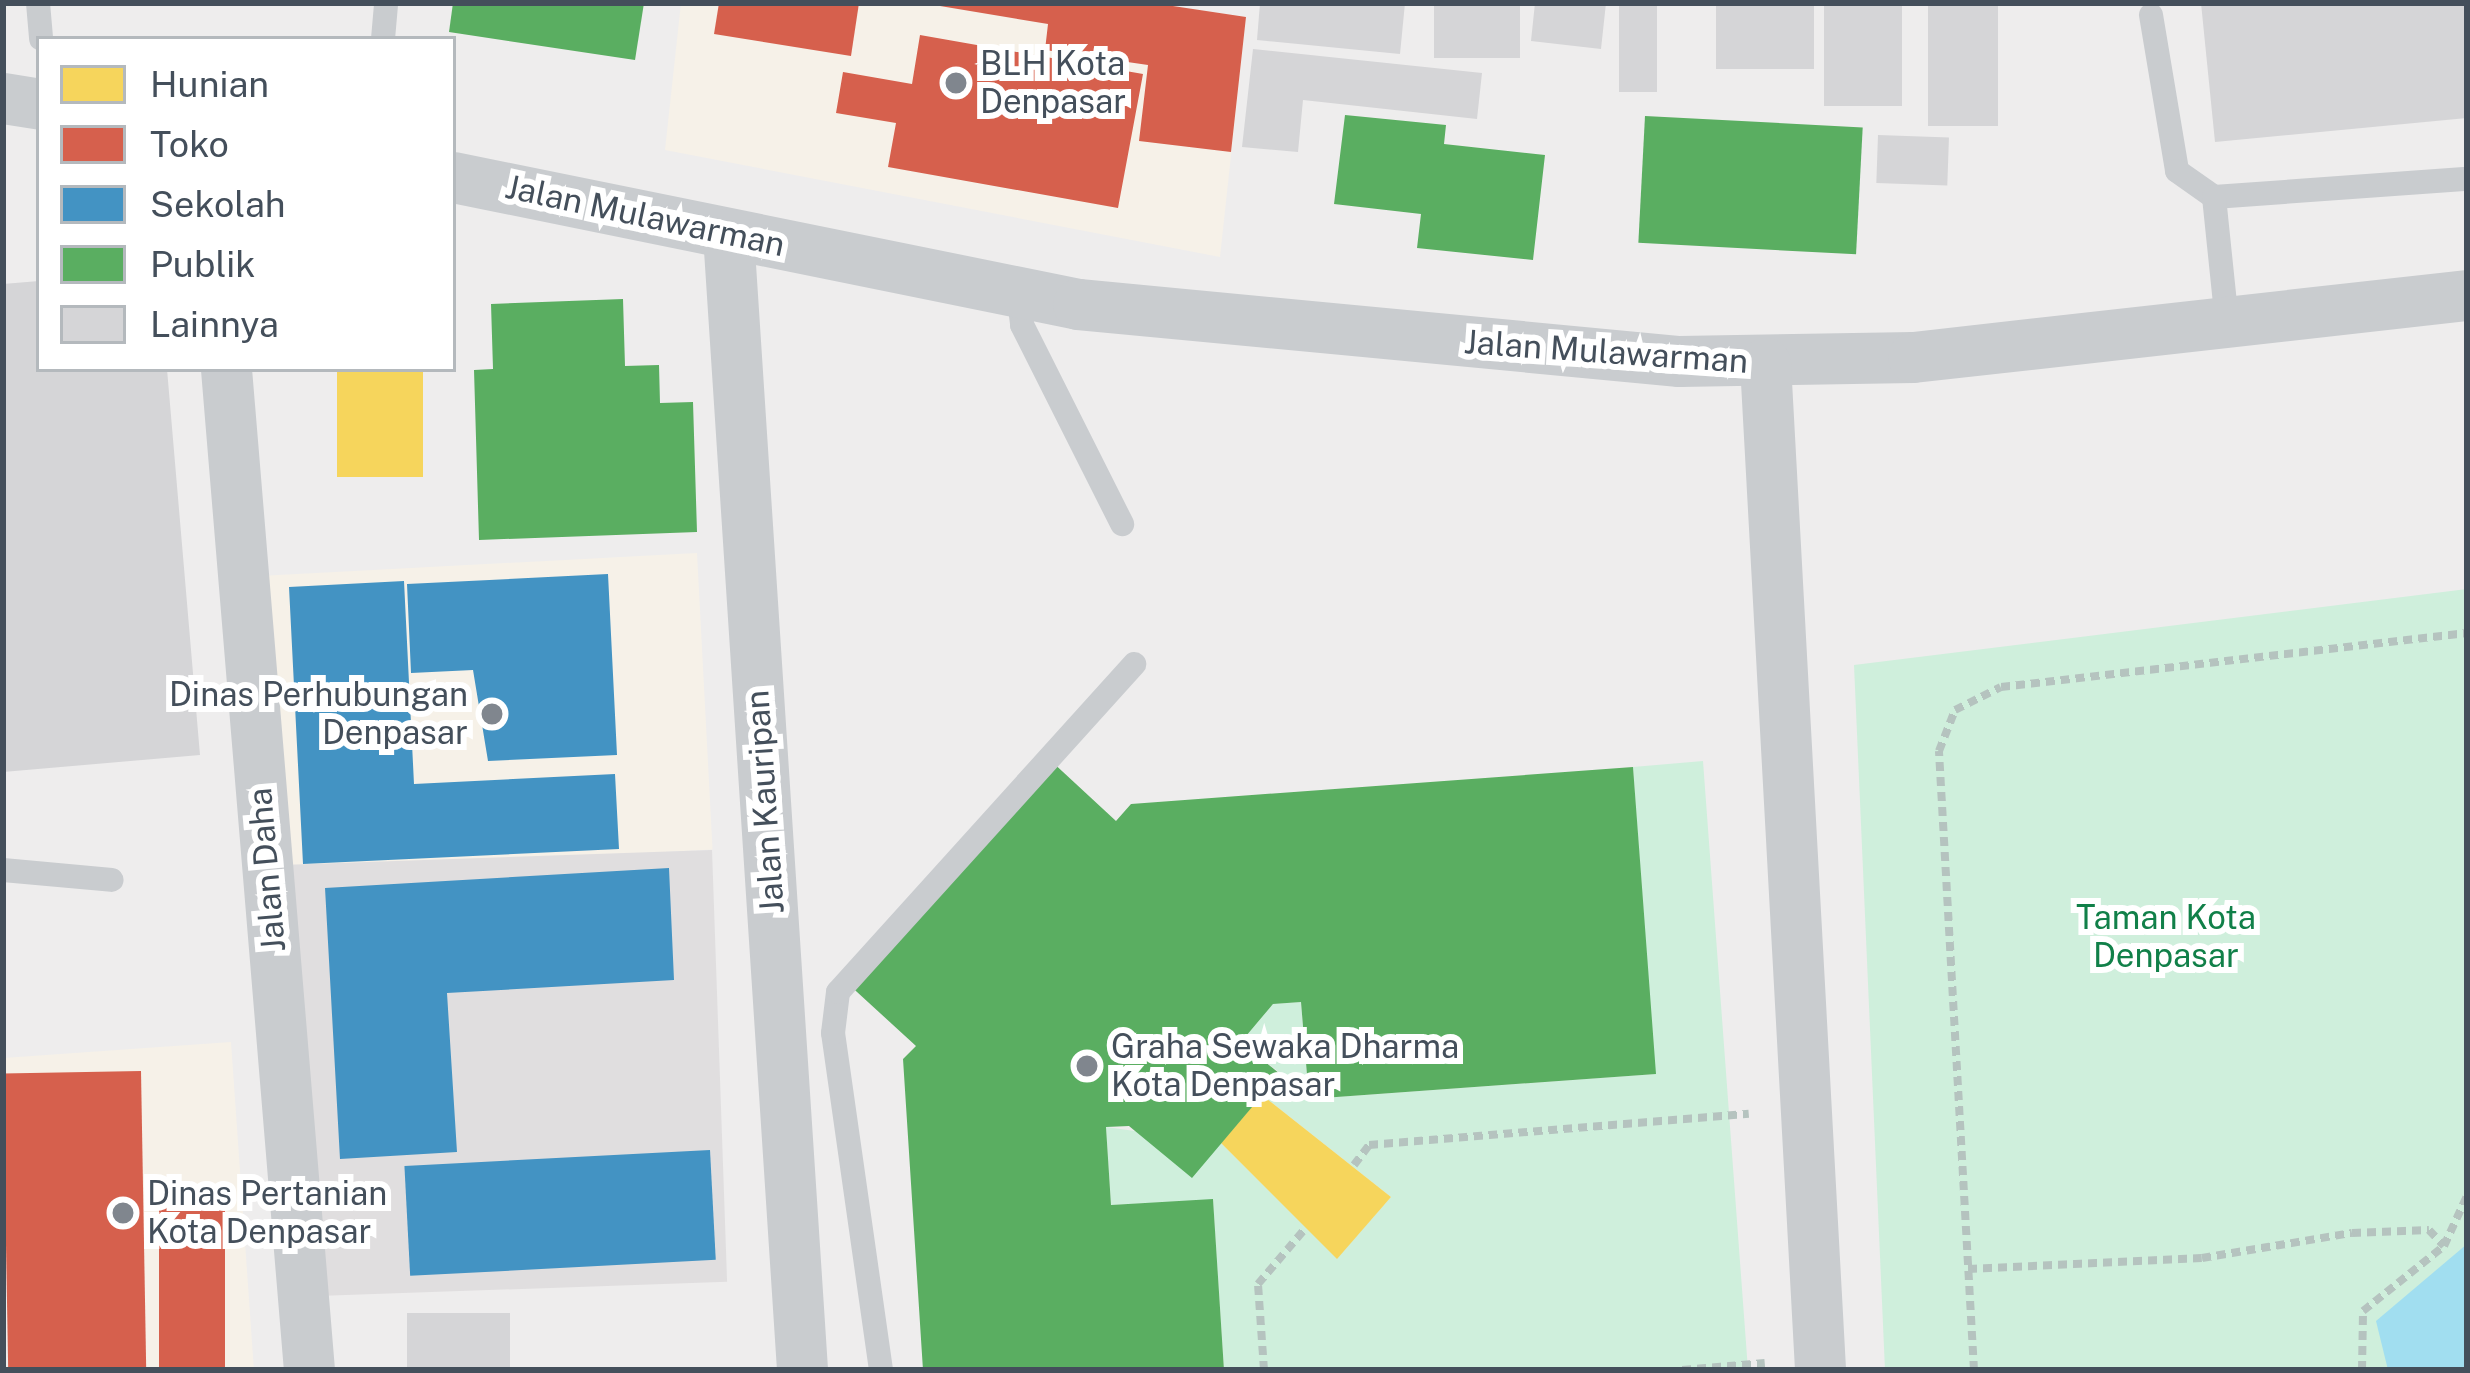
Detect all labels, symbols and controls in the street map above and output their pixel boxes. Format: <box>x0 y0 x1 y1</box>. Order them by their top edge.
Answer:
legend <box>36 36 456 372</box>
place label: BLH Kota Denpasar <box>980 44 1126 122</box>
text: Hunian <box>150 63 269 105</box>
marker: BLH Kota Denpasar <box>943 70 969 96</box>
text: Toko <box>150 123 229 165</box>
street label: Jalan Mulawarman <box>502 167 788 265</box>
text: Sekolah <box>150 183 286 225</box>
text: Publik <box>150 243 256 285</box>
text: Lainnya <box>150 303 279 345</box>
street label: Jalan Mulawarman <box>1463 322 1749 382</box>
place label: Dinas Perhubungan Denpasar <box>169 675 468 753</box>
street label: Jalan Kauripan <box>737 689 793 915</box>
marker: Dinas Perhubungan Denpasar <box>479 701 505 727</box>
street label: Jalan Daha <box>240 786 294 954</box>
park label: Taman Kota Denpasar <box>2076 898 2256 976</box>
place label: Graha Sewaka Dharma Kota Denpasar <box>1111 1027 1459 1105</box>
marker: Graha Sewaka Dharma Kota Denpasar <box>1074 1053 1100 1079</box>
place label: Dinas Pertanian Kota Denpasar <box>147 1174 387 1252</box>
marker: Dinas Pertanian Kota Denpasar <box>110 1200 136 1226</box>

